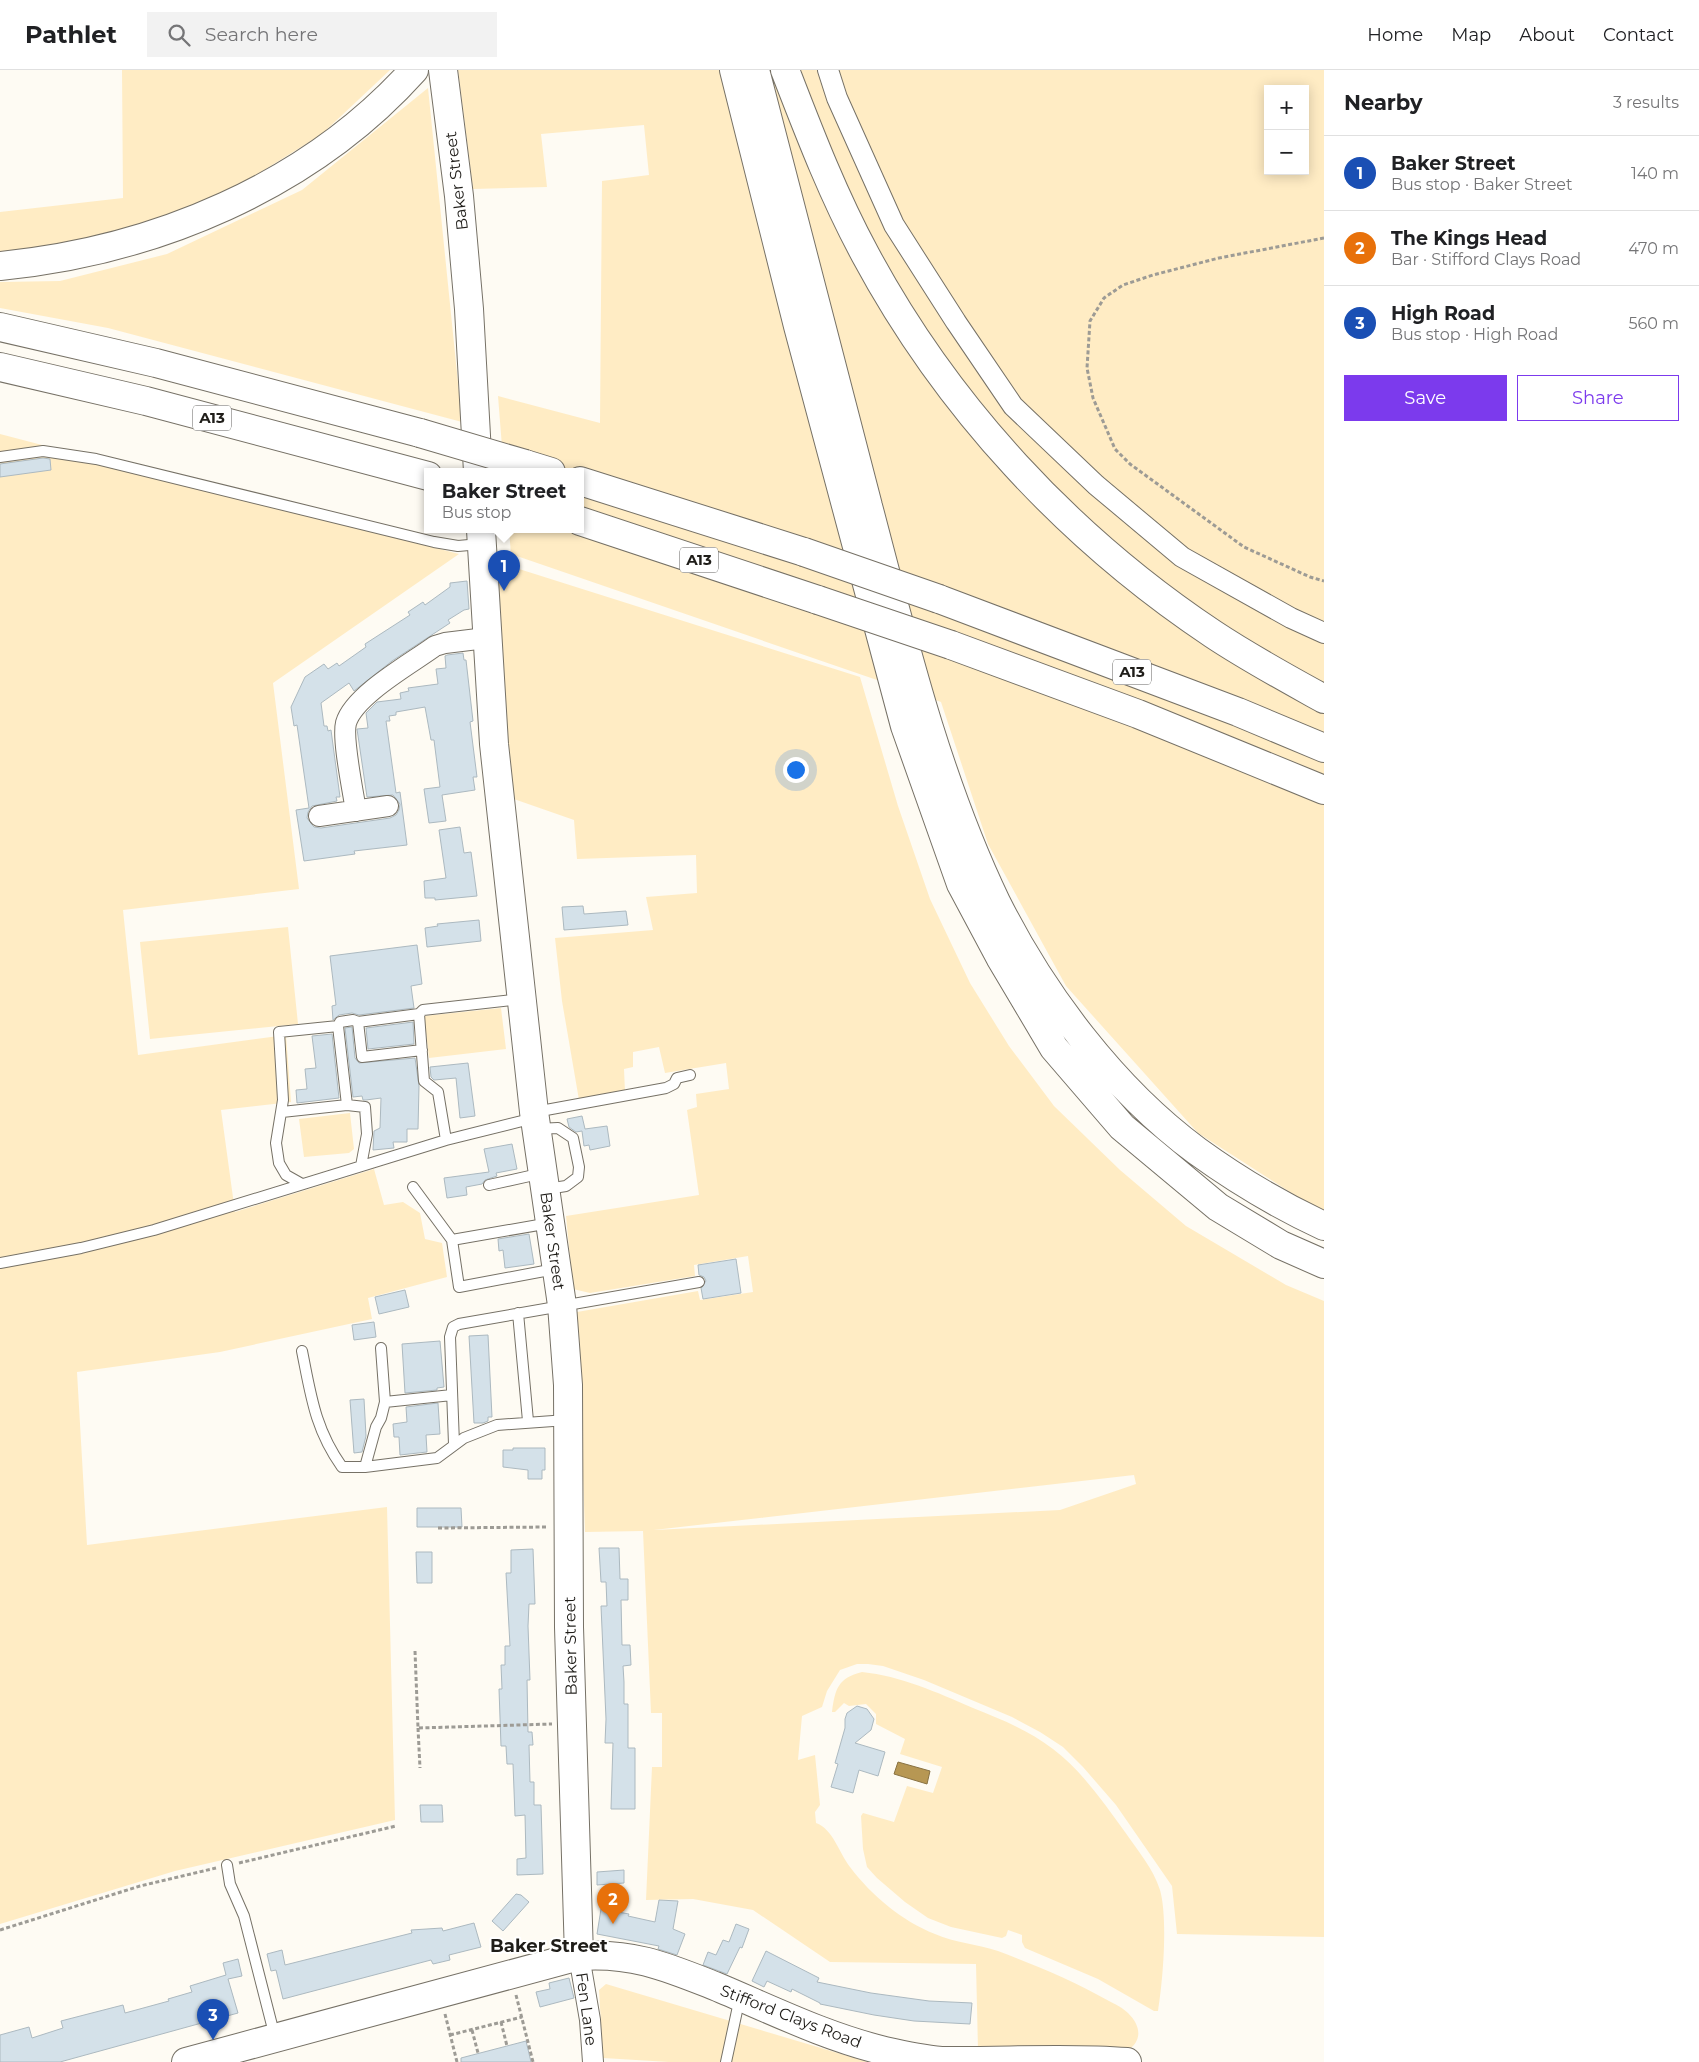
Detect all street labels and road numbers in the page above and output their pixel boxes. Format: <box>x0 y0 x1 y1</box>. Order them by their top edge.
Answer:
street label: Baker Street <box>441 130 472 231</box>
road number: A13 <box>193 406 231 430</box>
road number: A13 <box>680 548 718 572</box>
road number: A13 <box>1113 660 1151 684</box>
street label: Baker Street <box>536 1191 569 1292</box>
street label: Baker Street <box>560 1596 581 1696</box>
street label: Fen Lane <box>572 1971 601 2047</box>
street label: Stifford Clays Road <box>717 1981 864 2052</box>

